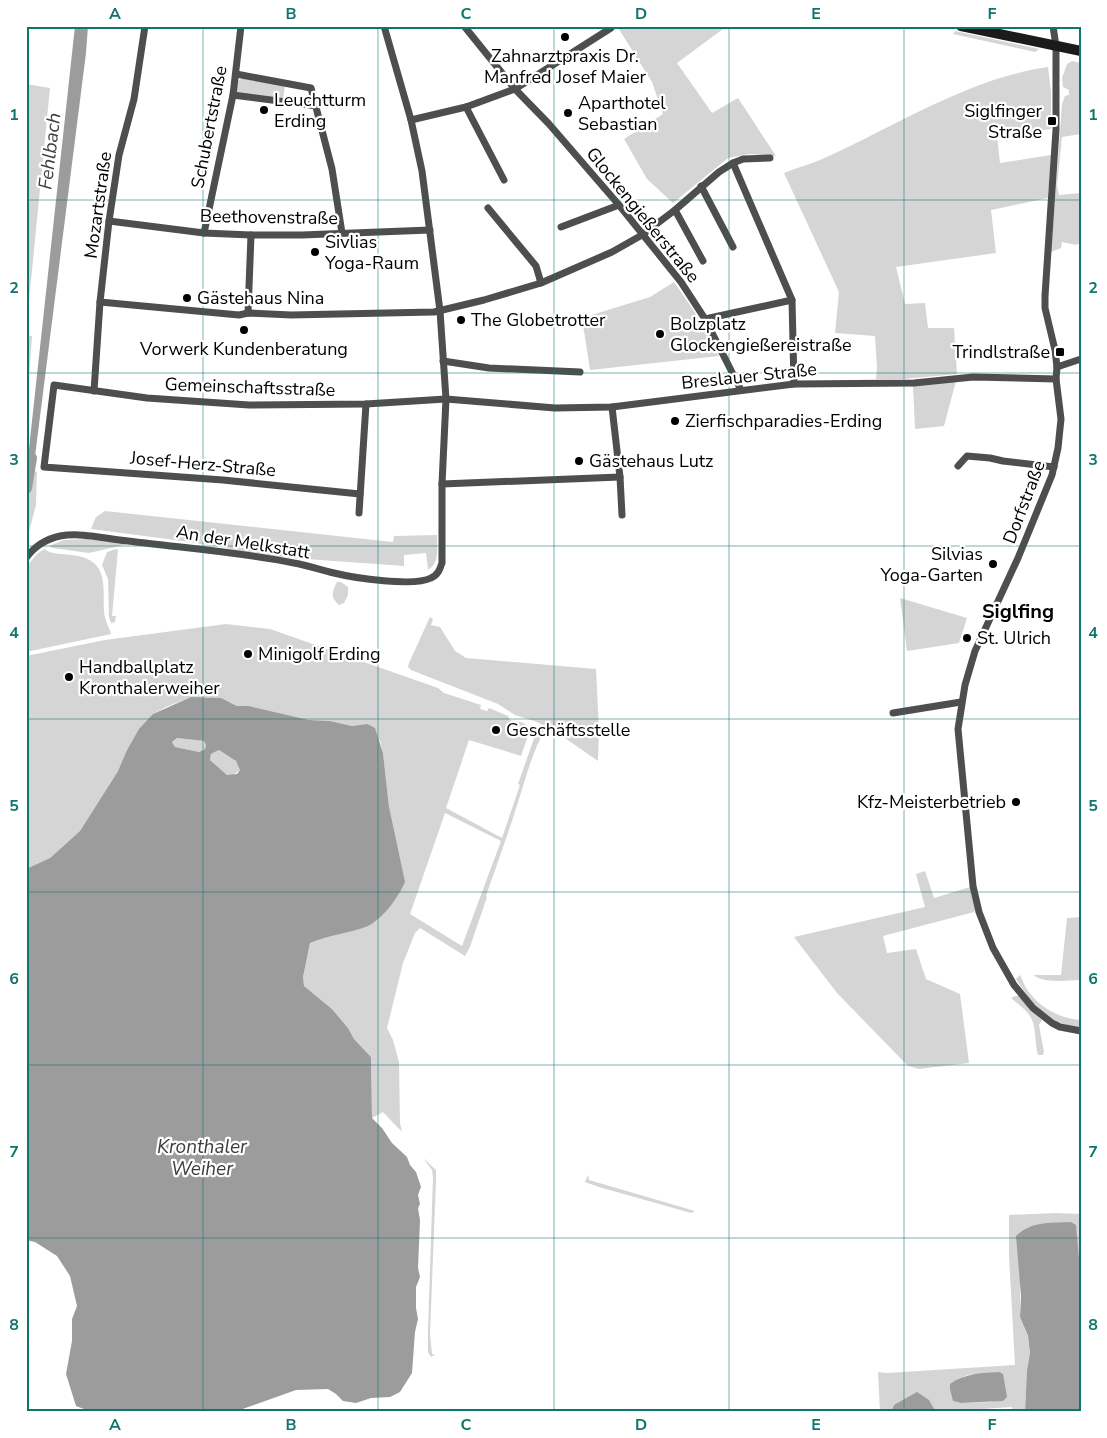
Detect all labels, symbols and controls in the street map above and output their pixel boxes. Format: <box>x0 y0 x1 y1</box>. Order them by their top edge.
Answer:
text: A <box>109 3 121 25</box>
text: B <box>285 3 297 25</box>
text: C <box>461 3 472 25</box>
text: D <box>635 3 647 25</box>
text: E <box>811 3 821 25</box>
text: F <box>988 3 997 25</box>
marker: Zahnarztpraxis Dr. Manfred Josef Maier <box>559 31 571 43</box>
place label: Zahnarztpraxis Dr. Manfred Josef Maier <box>484 44 647 89</box>
street label: Schubertstraße <box>185 64 233 190</box>
place label: Leuchtturm Erding <box>274 88 366 133</box>
place label: Aparthotel Sebastian <box>578 91 666 136</box>
place label: Siglfinger Straße <box>964 99 1043 144</box>
text: 1 <box>9 104 19 126</box>
marker: Leuchtturm Erding <box>258 104 270 116</box>
text: 1 <box>1088 104 1098 126</box>
marker: Aparthotel Sebastian <box>562 107 574 119</box>
water label: Fehlbach <box>32 111 68 191</box>
marker: Siglfinger Straße <box>1046 115 1058 127</box>
street label: Glockengießerstraße <box>581 142 705 288</box>
street label: Mozartstraße <box>79 150 117 260</box>
street label: Beethovenstraße <box>200 204 338 230</box>
place label: Sivlias Yoga-Raum <box>324 230 419 275</box>
marker: Sivlias Yoga-Raum <box>309 246 321 258</box>
text: 2 <box>9 277 19 299</box>
text: 2 <box>1088 277 1098 299</box>
place label: Gästehaus Nina <box>197 286 324 310</box>
marker: Gästehaus Nina <box>181 292 193 304</box>
place label: The Globetrotter <box>471 308 606 332</box>
place label: Bolzplatz Glockengießereistraße <box>670 312 852 357</box>
marker: The Globetrotter <box>455 314 467 326</box>
marker: Vorwerk Kundenberatung <box>238 324 250 336</box>
marker: Bolzplatz Glockengießereistraße <box>654 328 666 340</box>
place label: Vorwerk Kundenberatung <box>139 337 348 361</box>
place label: Trindlstraße <box>953 340 1050 364</box>
marker: Trindlstraße <box>1054 346 1066 358</box>
street label: Breslauer Straße <box>680 357 818 395</box>
street label: Gemeinschaftsstraße <box>164 372 336 402</box>
place label: Zierfischparadies-Erding <box>685 409 882 433</box>
marker: Zierfischparadies-Erding <box>669 415 681 427</box>
street label: Josef-Herz-Straße <box>128 446 277 482</box>
text: 3 <box>9 449 19 471</box>
place label: Gästehaus Lutz <box>589 449 713 473</box>
text: 3 <box>1088 449 1098 471</box>
marker: Gästehaus Lutz <box>573 455 585 467</box>
street label: Dorfstraße <box>997 457 1051 547</box>
street label: An der Melkstatt <box>174 520 312 565</box>
place label: Silvias Yoga-Garten <box>879 542 983 587</box>
marker: Silvias Yoga-Garten <box>987 558 999 570</box>
district label: Siglfing <box>982 598 1054 625</box>
text: 4 <box>9 622 19 644</box>
text: 4 <box>1088 622 1098 644</box>
place label: St. Ulrich <box>977 626 1051 650</box>
marker: St. Ulrich <box>961 632 973 644</box>
place label: Minigolf Erding <box>258 642 381 666</box>
marker: Minigolf Erding <box>242 648 254 660</box>
place label: Handballplatz Kronthalerweiher <box>79 655 220 700</box>
marker: Handballplatz Kronthalerweiher <box>63 671 75 683</box>
place label: Geschäftsstelle <box>506 718 630 742</box>
marker: Geschäftsstelle <box>490 724 502 736</box>
place label: Kfz-Meisterbetrieb <box>857 790 1006 814</box>
text: 5 <box>9 795 19 817</box>
text: 5 <box>1088 795 1098 817</box>
marker: Kfz-Meisterbetrieb <box>1010 796 1022 808</box>
text: 6 <box>9 968 19 990</box>
text: 6 <box>1088 968 1098 990</box>
water label: Kronthaler Weiher <box>157 1134 248 1182</box>
text: 7 <box>9 1141 19 1163</box>
text: 7 <box>1088 1141 1098 1163</box>
text: 8 <box>9 1314 19 1336</box>
text: 8 <box>1088 1314 1098 1336</box>
text: A <box>109 1414 121 1436</box>
text: B <box>285 1414 297 1436</box>
text: C <box>461 1414 472 1436</box>
text: D <box>635 1414 647 1436</box>
text: E <box>811 1414 821 1436</box>
text: F <box>988 1414 997 1436</box>

